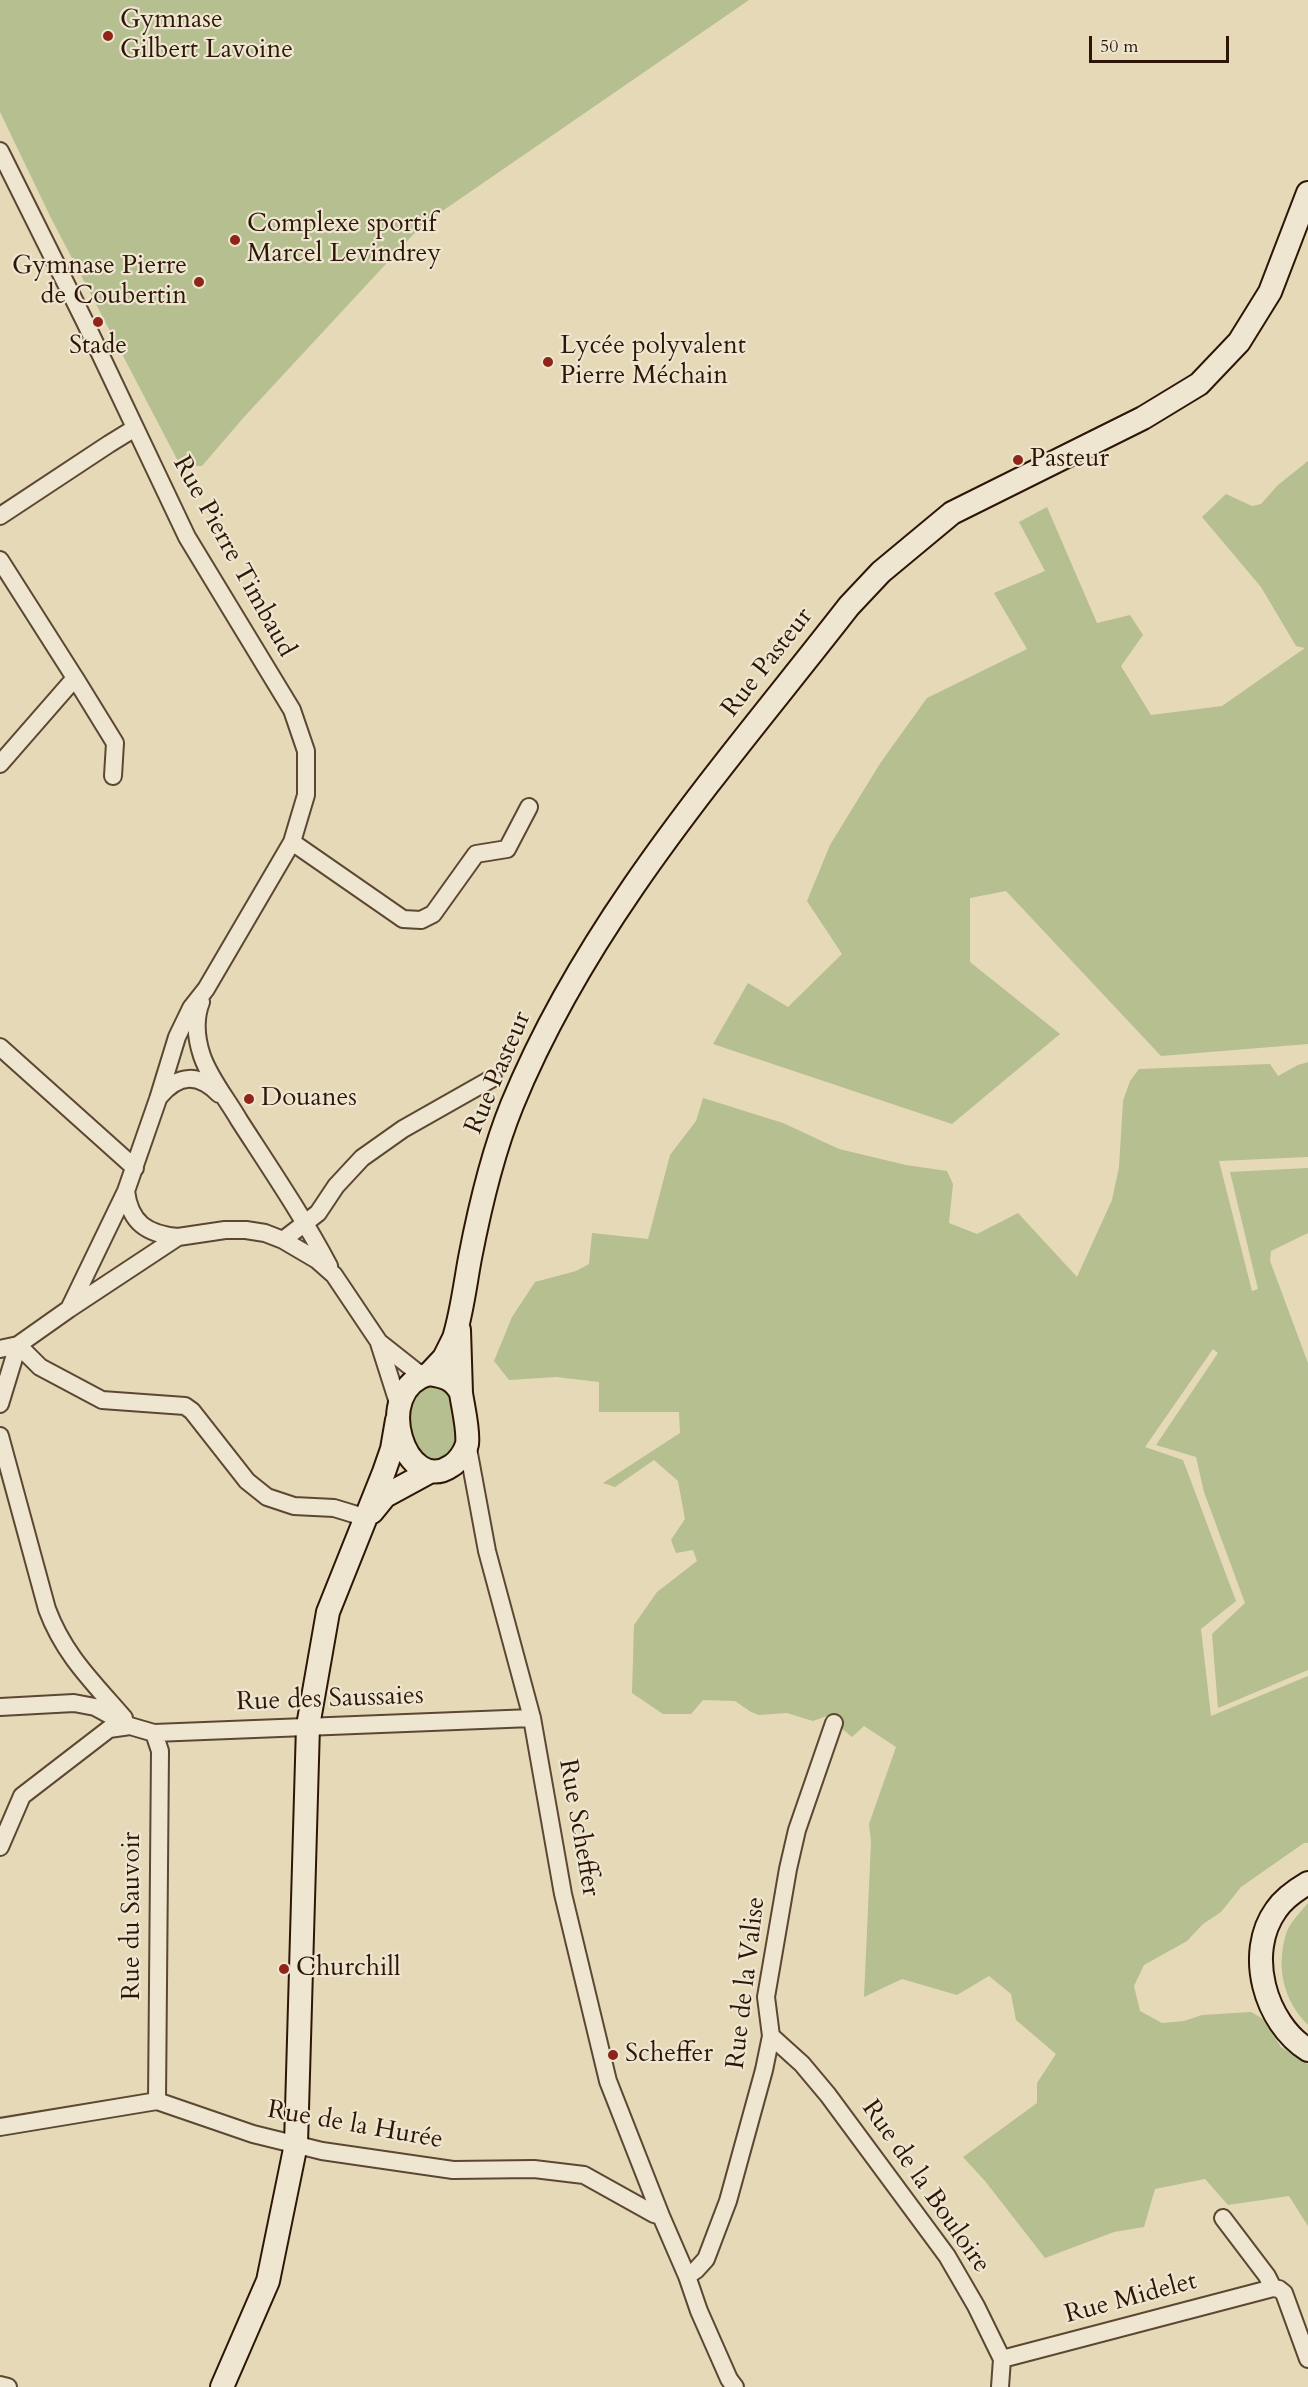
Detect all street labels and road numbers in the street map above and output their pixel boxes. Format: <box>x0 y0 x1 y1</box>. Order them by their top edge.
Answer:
street label: Rue Pierre Timbaud <box>165 451 301 663</box>
street label: Rue Pasteur <box>716 602 820 724</box>
street label: Rue Pasteur <box>459 1007 539 1139</box>
street label: Rue des Saussaies <box>236 1681 424 1719</box>
street label: Rue Scheffer <box>551 1757 605 1899</box>
street label: Rue du Sauvoir <box>117 1832 149 2000</box>
street label: Rue de la Valise <box>721 1895 773 2071</box>
street label: Rue de la Hurée <box>265 2095 445 2157</box>
street label: Rue de la Bouloire <box>854 2095 996 2279</box>
street label: Rue Midelet <box>1062 2266 1200 2332</box>

